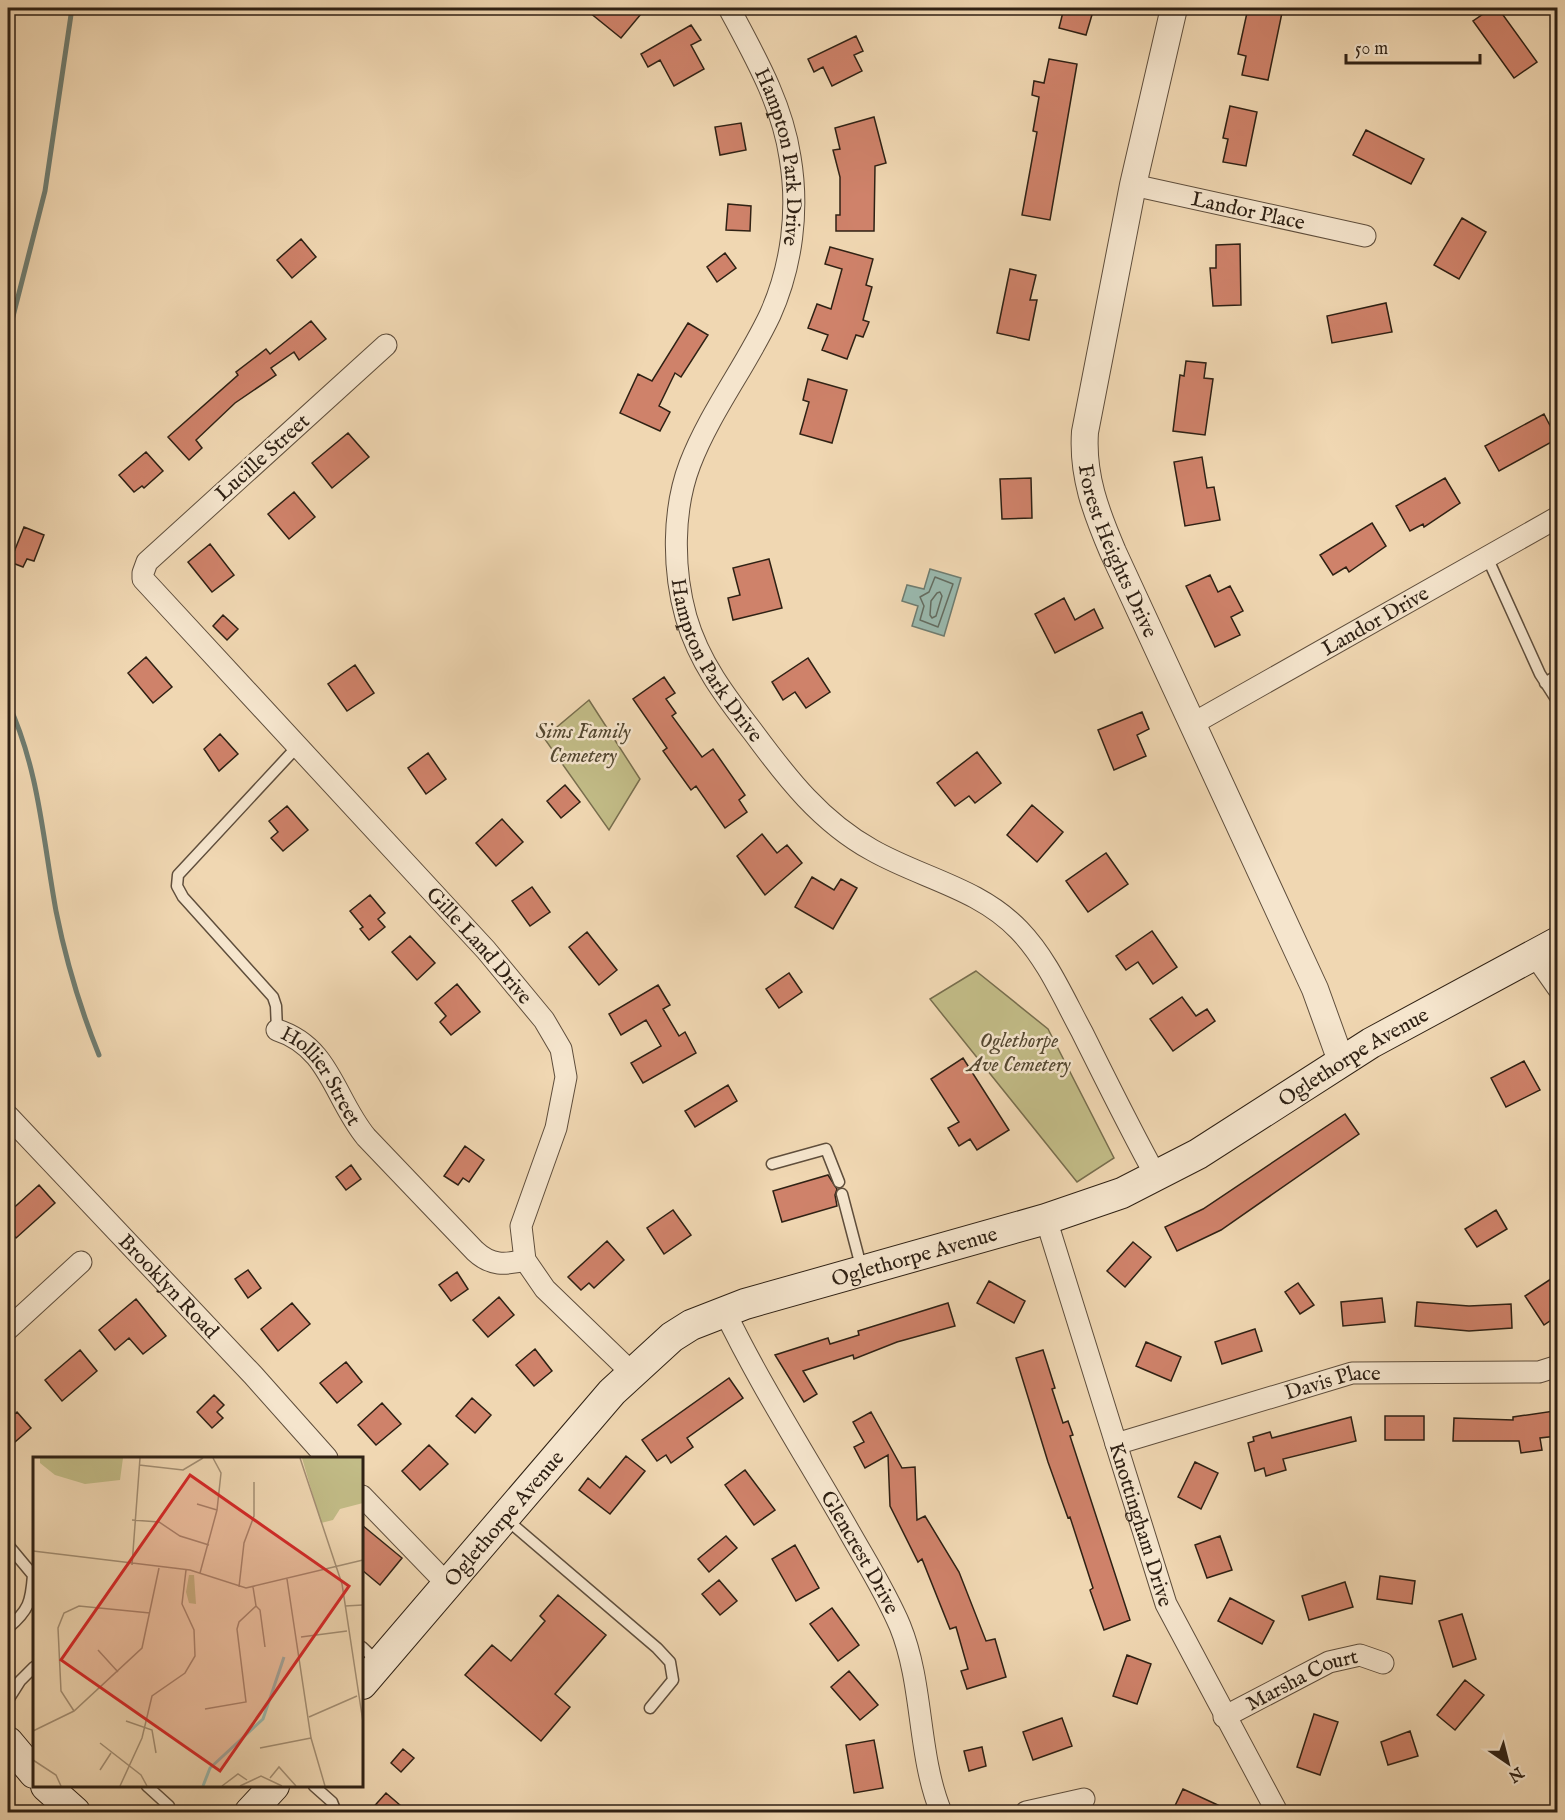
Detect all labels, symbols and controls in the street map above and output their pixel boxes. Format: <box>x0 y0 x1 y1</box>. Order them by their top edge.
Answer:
scale bar <box>1346 27 1480 65</box>
text: 50 m <box>1355 38 1388 61</box>
street label: Hampton Park Drive <box>747 64 806 248</box>
street label: Landor Place <box>1189 186 1308 237</box>
street label: Lucille Street <box>210 409 316 508</box>
street label: Forest Heights Drive <box>1071 463 1163 643</box>
street label: Hampton Park Drive <box>663 577 768 749</box>
street label: Landor Drive <box>1317 581 1434 663</box>
park label: Sims Family Cemetery <box>535 719 631 770</box>
street label: Gille Land Drive <box>419 882 538 1011</box>
street label: Oglethorpe Avenue <box>1274 1002 1434 1114</box>
street label: Hollier Street <box>276 1021 366 1131</box>
park label: Oglethorpe Ave Cemetery <box>965 1028 1071 1079</box>
street label: Oglethorpe Avenue <box>829 1221 1001 1294</box>
street label: Brooklyn Road <box>112 1229 224 1346</box>
street label: Davis Place <box>1282 1361 1381 1407</box>
street label: Knottingham Drive <box>1102 1440 1178 1611</box>
street label: Oglethorpe Avenue <box>439 1445 571 1593</box>
inset map <box>33 1457 363 1787</box>
street label: Glencrest Drive <box>813 1486 905 1619</box>
street label: Marsha Court <box>1242 1644 1361 1718</box>
north arrow <box>1478 1733 1538 1793</box>
text: N <box>1504 1761 1528 1786</box>

